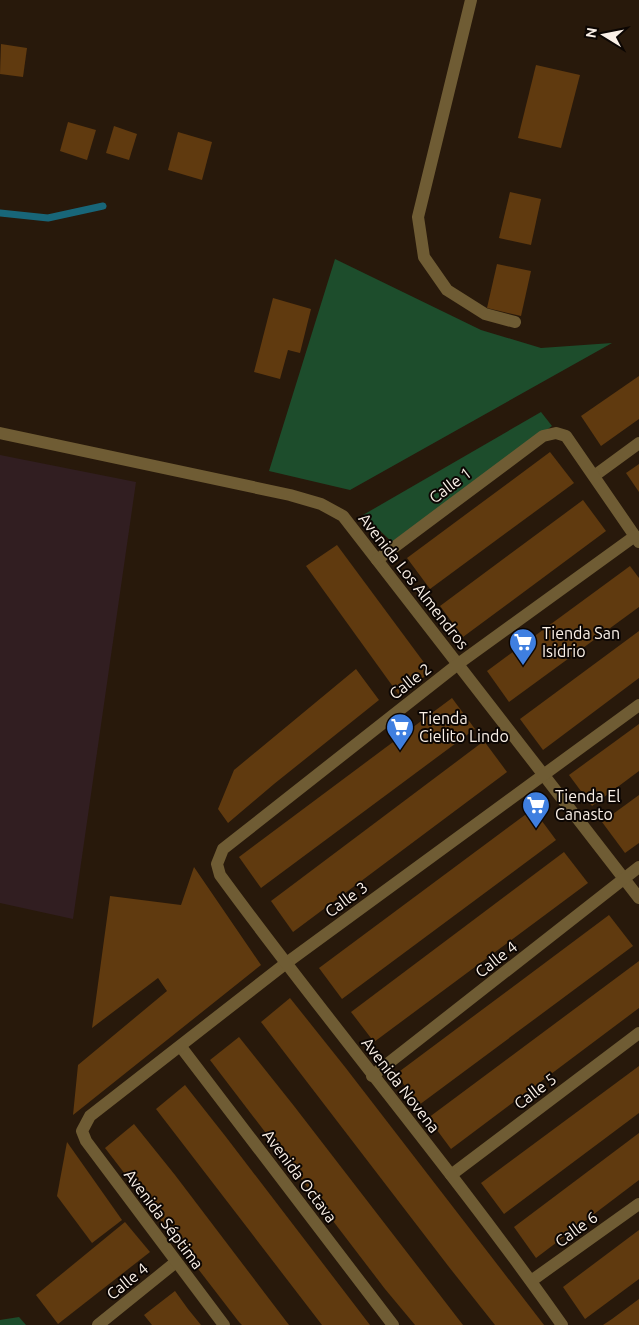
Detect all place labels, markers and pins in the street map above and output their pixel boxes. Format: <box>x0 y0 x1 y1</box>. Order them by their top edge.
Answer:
place label: Tienda San Isidrio <box>542 624 620 660</box>
supermarket icon: Tienda San Isidrio <box>508 627 538 666</box>
place label: Tienda Cielito Lindo <box>419 709 509 745</box>
supermarket icon: Tienda Cielito Lindo <box>385 712 415 751</box>
place label: Tienda El Canasto <box>555 787 621 823</box>
supermarket icon: Tienda El Canasto <box>521 790 551 829</box>

